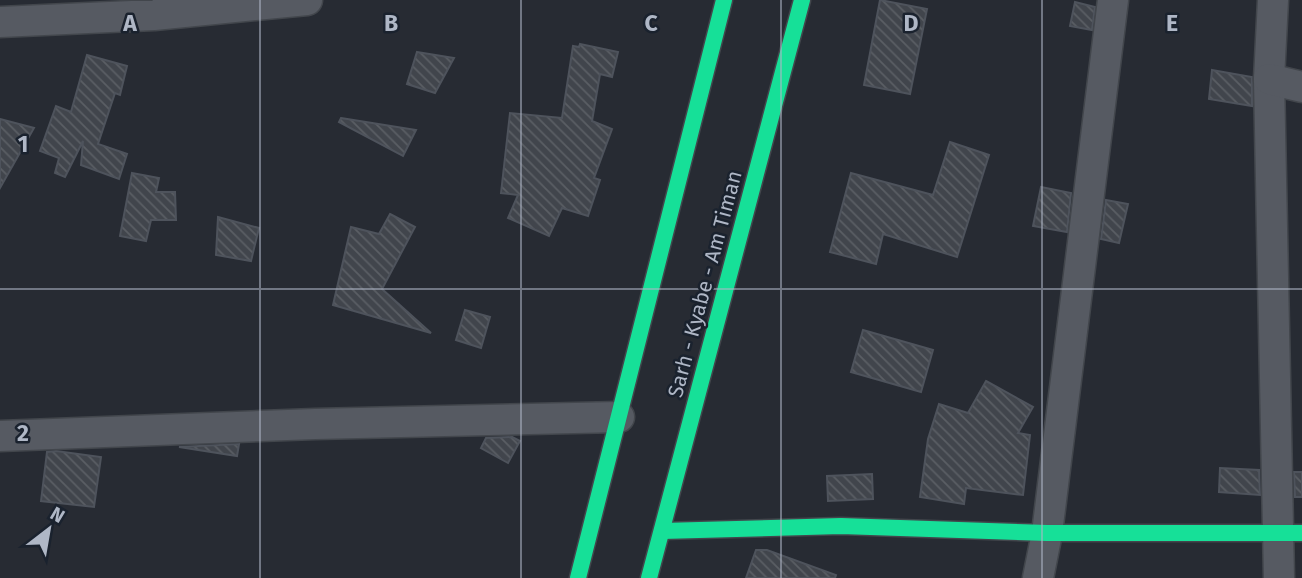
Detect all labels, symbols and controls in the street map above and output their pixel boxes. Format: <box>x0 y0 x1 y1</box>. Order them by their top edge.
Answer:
text: A <box>122 9 137 37</box>
text: B <box>384 9 398 37</box>
text: C <box>644 9 658 37</box>
text: D <box>904 9 919 37</box>
text: E <box>1166 9 1178 37</box>
text: 1 <box>18 130 28 158</box>
street label: Sarh - Kyabe - Am Timan <box>662 168 748 400</box>
text: 2 <box>17 419 29 447</box>
north arrow <box>14 494 84 564</box>
text: N <box>46 502 69 528</box>

